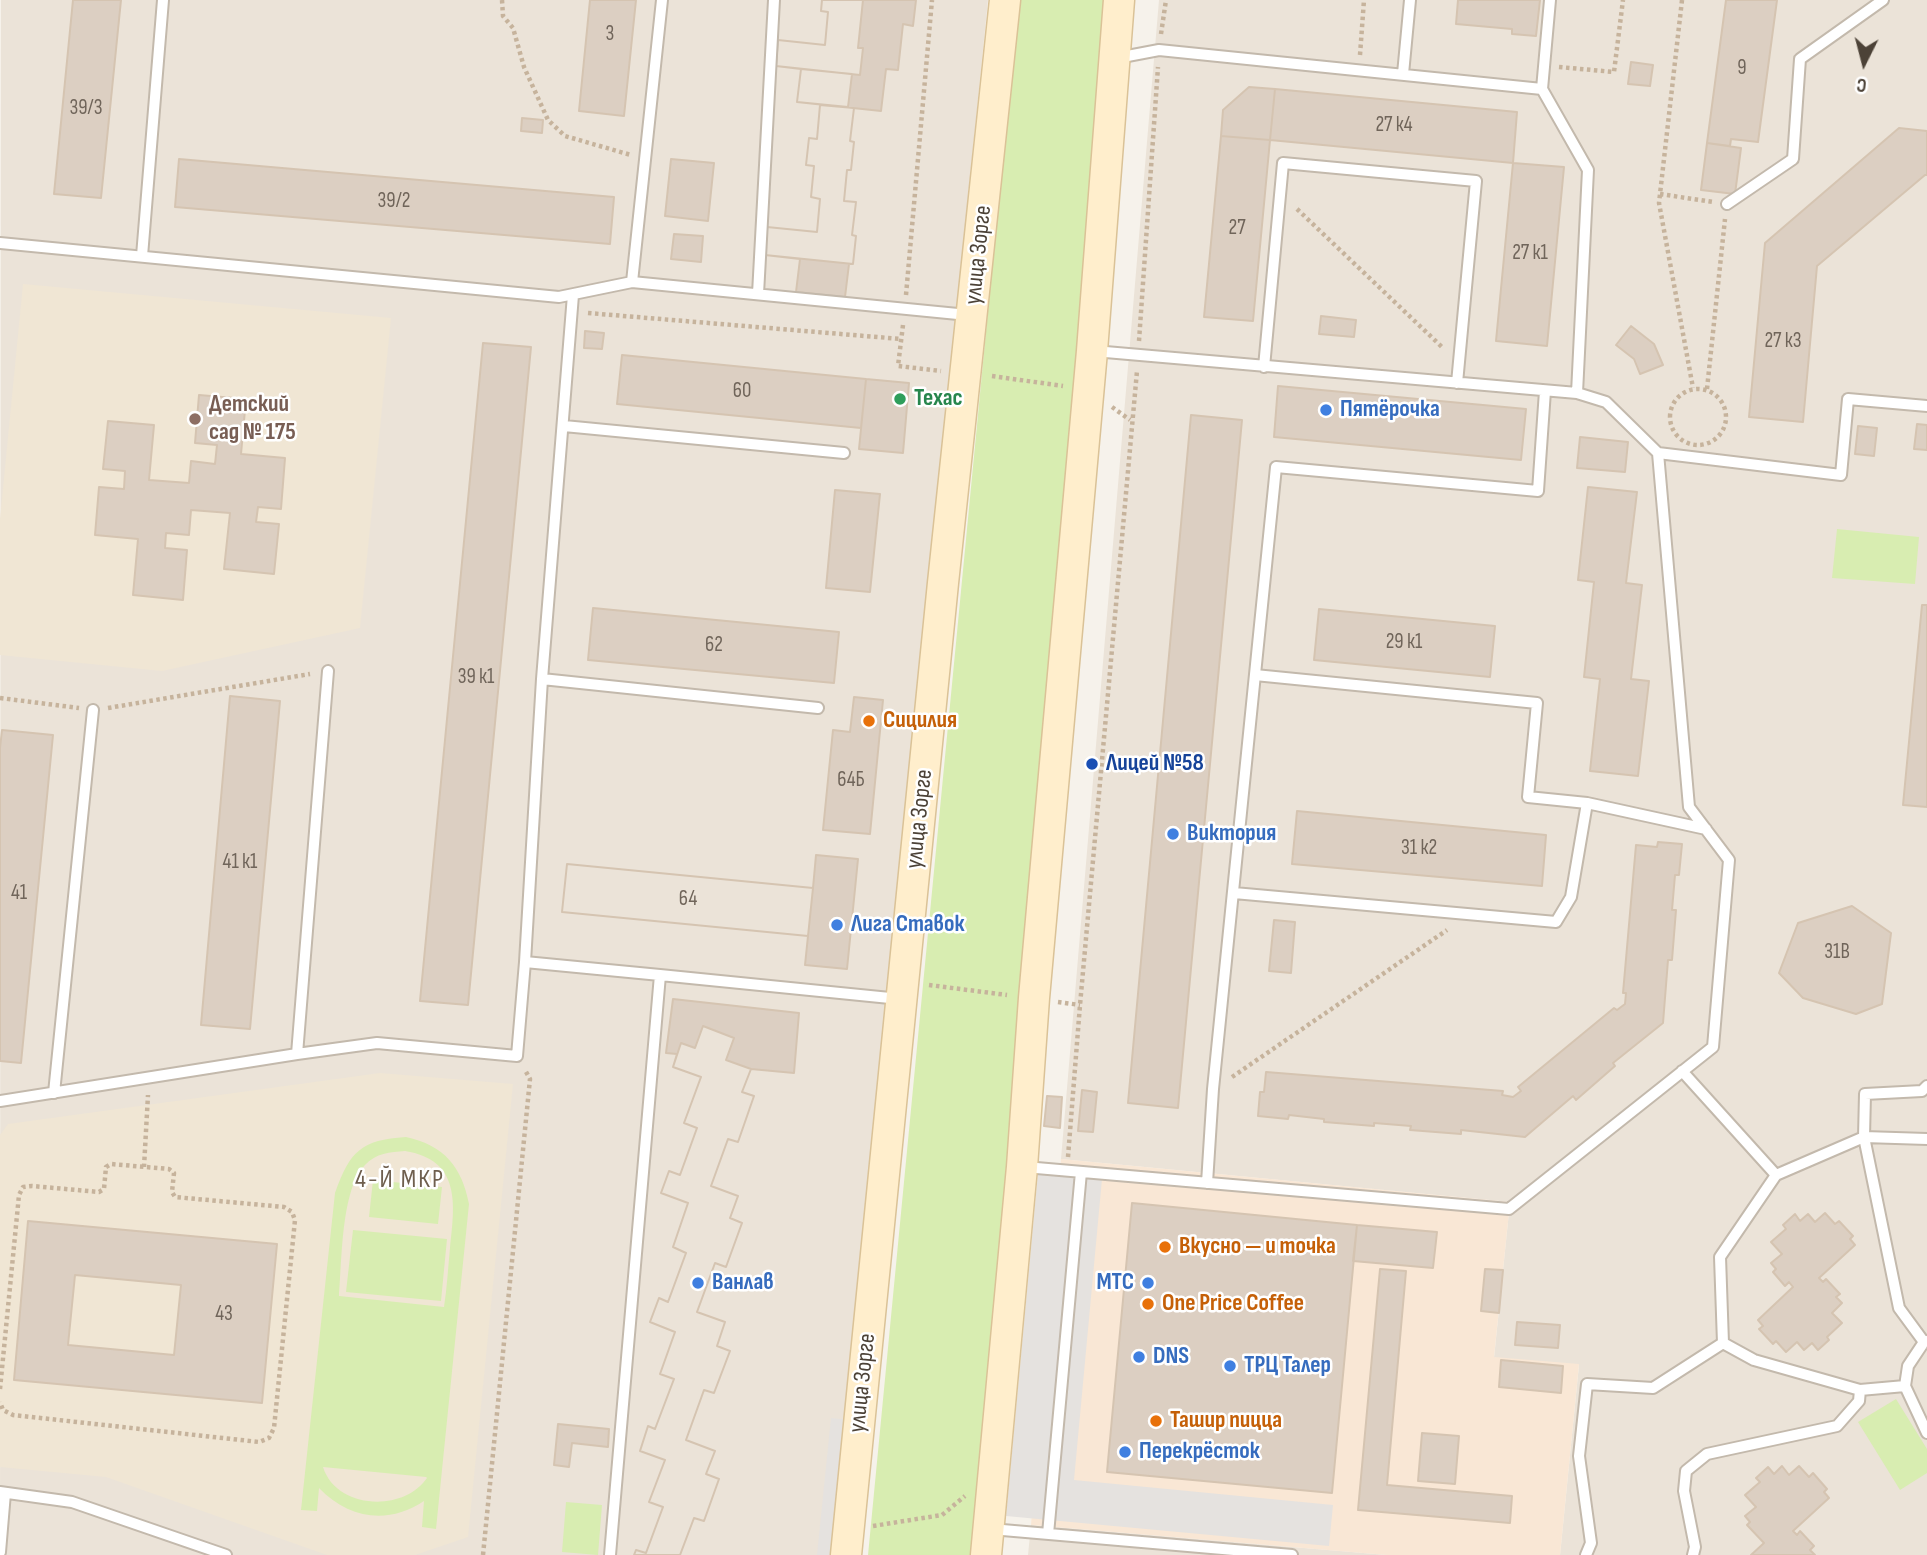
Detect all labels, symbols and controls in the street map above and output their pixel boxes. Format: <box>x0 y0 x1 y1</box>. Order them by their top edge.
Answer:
house number: 3 <box>606 22 614 48</box>
north arrow <box>1829 28 1899 98</box>
house number: 9 <box>1737 56 1747 82</box>
text: С <box>1856 72 1868 96</box>
house number: 39/3 <box>69 96 103 122</box>
house number: 27 к4 <box>1375 113 1413 139</box>
house number: 39/2 <box>378 189 410 215</box>
street label: улица Зорге <box>959 204 999 306</box>
house number: 27 <box>1228 216 1246 242</box>
house number: 27 к1 <box>1512 241 1548 267</box>
house number: 27 к3 <box>1764 329 1802 355</box>
house number: 60 <box>733 379 751 405</box>
place label: Техас <box>914 385 963 413</box>
place label: Детский сад № 175 <box>209 391 296 447</box>
marker: Техас <box>892 391 908 407</box>
place label: Пятёрочка <box>1340 396 1440 424</box>
marker: Пятёрочка <box>1318 402 1334 418</box>
marker: Детский сад № 175 <box>187 411 203 427</box>
house number: 29 к1 <box>1386 630 1422 656</box>
house number: 62 <box>705 633 723 659</box>
house number: 39 к1 <box>458 665 494 691</box>
place label: Сицилия <box>883 707 957 735</box>
marker: Сицилия <box>861 713 877 729</box>
place label: Лицей №58 <box>1106 750 1204 778</box>
marker: Лицей №58 <box>1084 756 1100 772</box>
house number: 64Б <box>837 768 865 794</box>
street label: улица Зорге <box>900 768 940 870</box>
place label: Виктория <box>1187 820 1276 848</box>
marker: Виктория <box>1165 826 1181 842</box>
house number: 31 к2 <box>1401 836 1437 862</box>
house number: 41 к1 <box>223 850 257 876</box>
house number: 41 <box>11 881 27 907</box>
house number: 64 <box>679 887 697 913</box>
place label: Лига Ставок <box>851 911 965 939</box>
marker: Лига Ставок <box>829 917 845 933</box>
house number: 31В <box>1824 940 1850 966</box>
district label: 4-Й МКР <box>356 1164 444 1196</box>
place label: Вкусно — и точка <box>1179 1233 1336 1261</box>
marker: Вкусно — и точка <box>1157 1239 1173 1255</box>
place label: Ванлав <box>712 1269 774 1297</box>
place label: МТС <box>1096 1269 1134 1297</box>
marker: Ванлав <box>690 1275 706 1291</box>
marker: МТС <box>1140 1275 1156 1291</box>
place label: One Price Coffee <box>1162 1290 1304 1318</box>
marker: One Price Coffee <box>1140 1296 1156 1312</box>
house number: 43 <box>215 1302 233 1328</box>
street label: улица Зорге <box>843 1332 883 1434</box>
place label: DNS <box>1153 1343 1189 1371</box>
marker: DNS <box>1131 1349 1147 1365</box>
place label: ТРЦ Талер <box>1244 1352 1331 1380</box>
marker: ТРЦ Талер <box>1222 1358 1238 1374</box>
place label: Ташир пицца <box>1170 1407 1282 1435</box>
marker: Ташир пицца <box>1148 1413 1164 1429</box>
place label: Перекрёсток <box>1139 1438 1260 1466</box>
marker: Перекрёсток <box>1117 1444 1133 1460</box>

